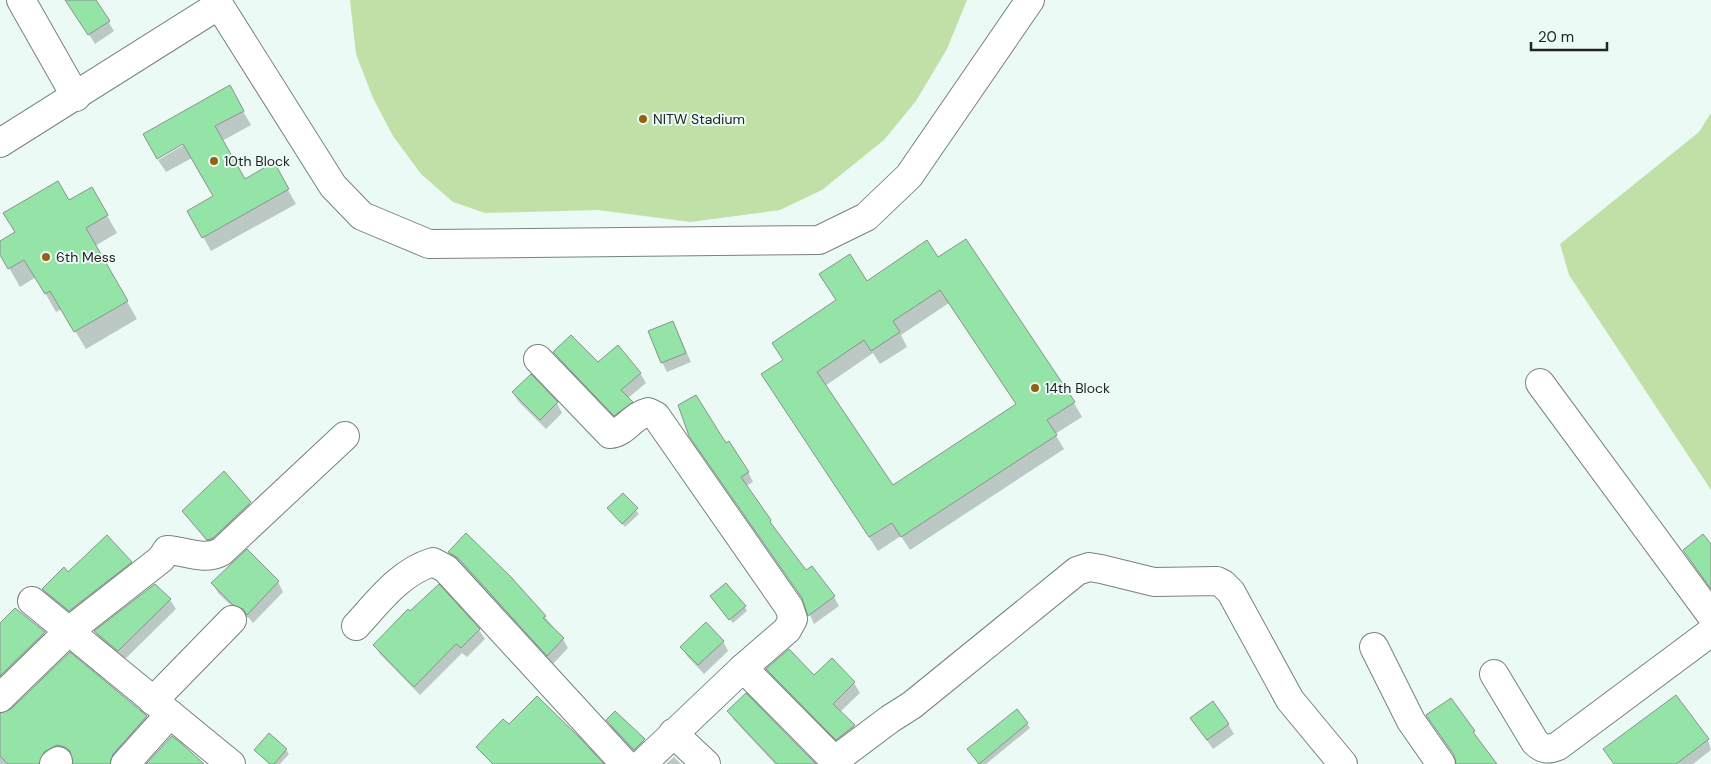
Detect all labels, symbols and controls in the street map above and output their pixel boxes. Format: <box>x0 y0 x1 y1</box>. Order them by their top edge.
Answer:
scale bar <box>1531 20 1607 52</box>
text: 20 m <box>1538 27 1574 47</box>
place label: NITW Stadium <box>653 110 745 128</box>
marker: NITW Stadium <box>637 113 649 125</box>
place label: 10th Block <box>224 152 290 170</box>
marker: 10th Block <box>208 155 220 167</box>
place label: 6th Mess <box>56 248 116 266</box>
marker: 6th Mess <box>40 251 52 263</box>
place label: 14th Block <box>1045 379 1110 397</box>
marker: 14th Block <box>1029 382 1041 394</box>

